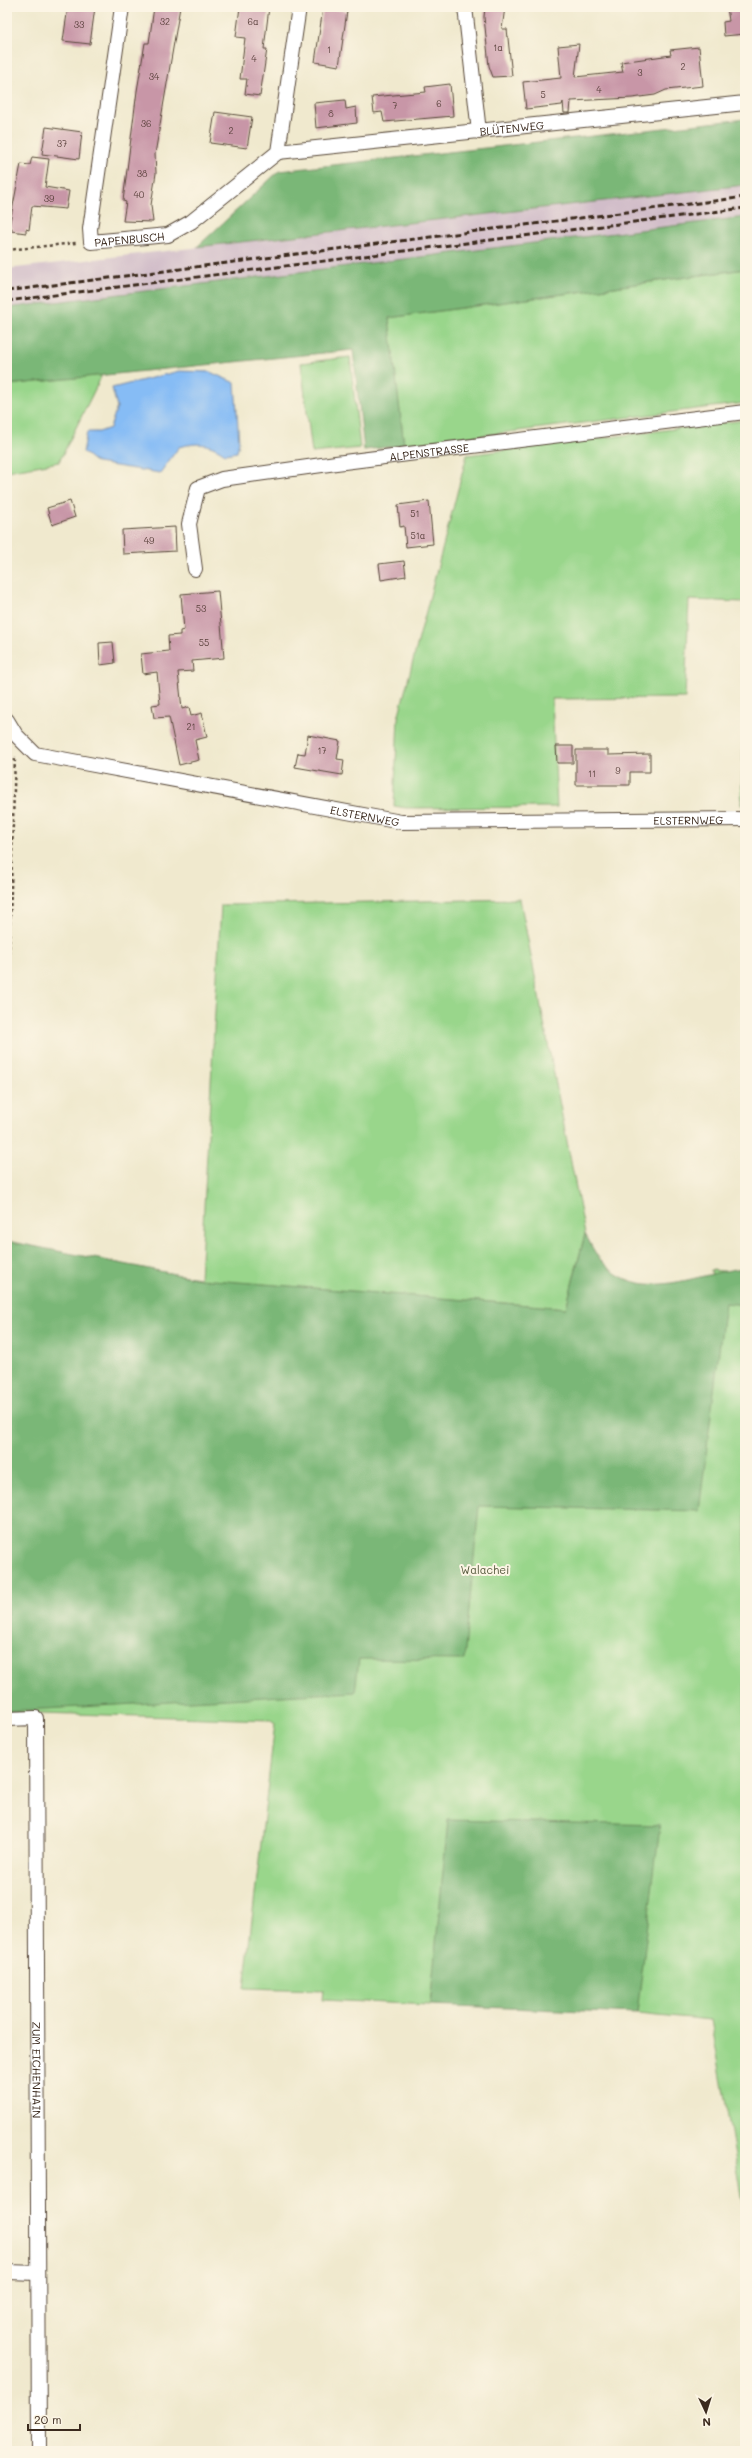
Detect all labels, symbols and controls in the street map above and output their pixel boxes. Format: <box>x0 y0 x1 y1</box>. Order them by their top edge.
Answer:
house number: 32 <box>160 16 170 27</box>
house number: 6a <box>247 16 259 27</box>
house number: 33 <box>74 19 84 30</box>
house number: 1a <box>493 42 503 53</box>
house number: 1 <box>327 44 331 55</box>
house number: 4 <box>251 53 257 64</box>
house number: 2 <box>680 61 686 72</box>
house number: 3 <box>637 67 643 78</box>
house number: 34 <box>149 71 160 82</box>
house number: 4 <box>596 84 602 95</box>
house number: 5 <box>540 89 546 100</box>
house number: 6 <box>436 98 442 109</box>
house number: 7 <box>392 100 398 111</box>
house number: 8 <box>328 108 334 119</box>
street label: BLÜTENWEG <box>479 117 545 138</box>
house number: 36 <box>141 118 151 129</box>
house number: 2 <box>228 125 234 136</box>
house number: 37 <box>57 138 67 149</box>
house number: 38 <box>137 168 148 179</box>
house number: 40 <box>134 189 145 200</box>
house number: 39 <box>44 193 55 204</box>
street label: PAPENBUSCH <box>94 228 166 249</box>
street label: ALPENSTRASSE <box>388 439 470 464</box>
house number: 51 <box>410 508 420 519</box>
house number: 51a <box>411 530 426 541</box>
house number: 49 <box>144 535 155 546</box>
house number: 53 <box>196 603 206 614</box>
house number: 55 <box>199 637 209 648</box>
house number: 21 <box>186 721 196 732</box>
house number: 17 <box>317 745 327 756</box>
house number: 9 <box>615 765 621 776</box>
house number: 11 <box>588 768 596 779</box>
street label: ELSTERNWEG <box>329 802 401 829</box>
street label: ELSTERNWEG <box>653 812 723 827</box>
park label: Walachei <box>461 1562 509 1577</box>
street label: ZUM EICHENHAIN <box>30 2022 45 2118</box>
north arrow <box>686 2392 726 2432</box>
scale bar <box>28 2406 80 2432</box>
text: 20 m <box>34 2411 62 2427</box>
text: N <box>702 2415 711 2430</box>

